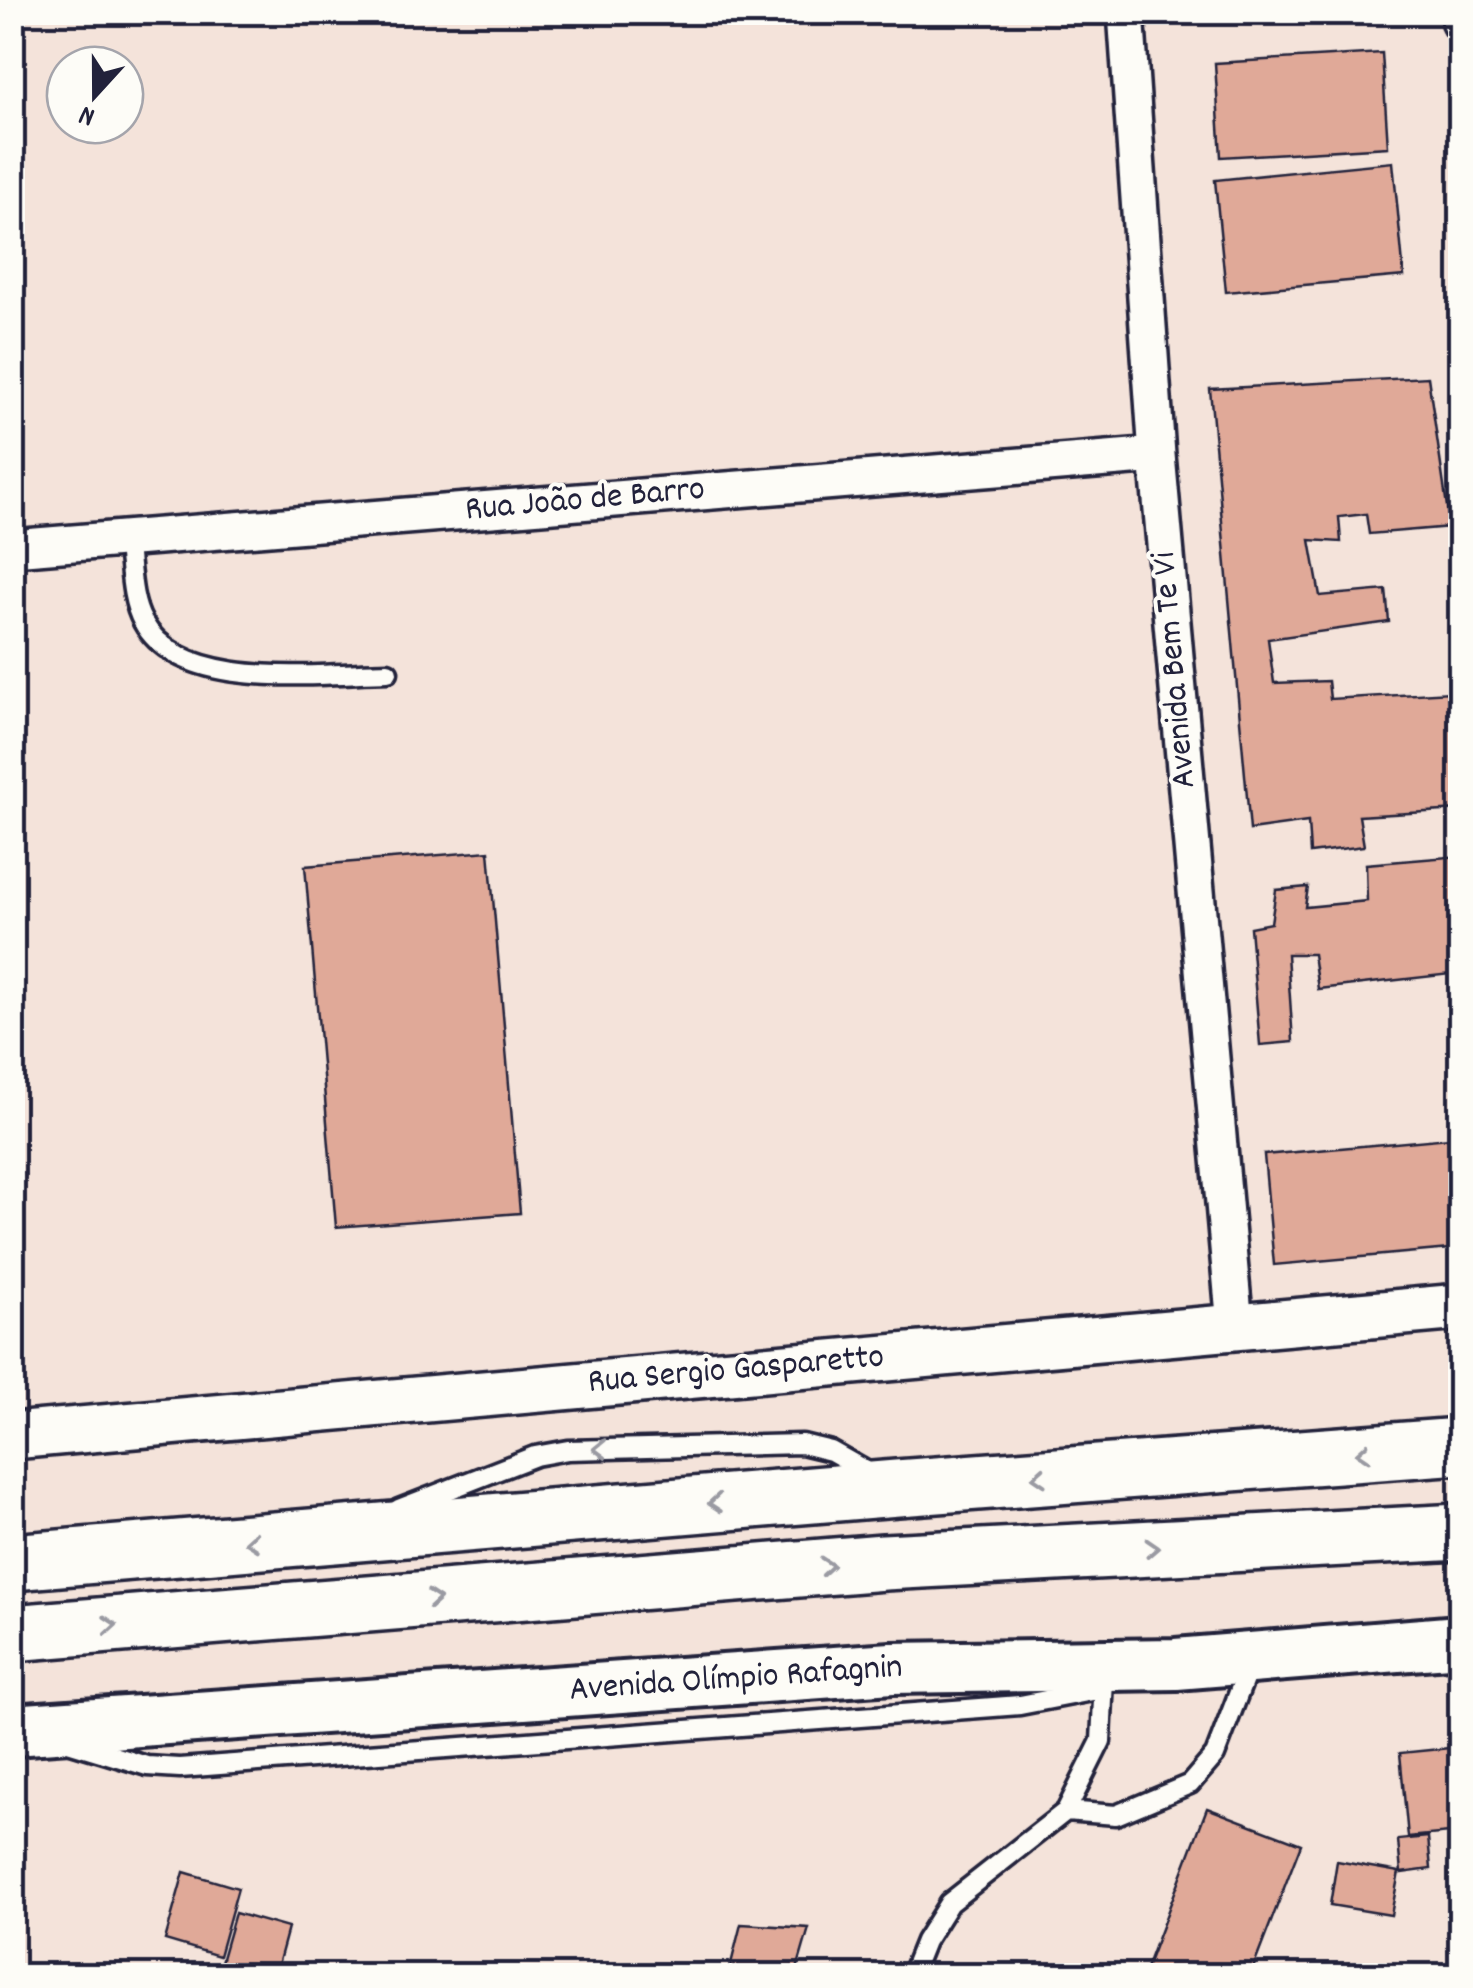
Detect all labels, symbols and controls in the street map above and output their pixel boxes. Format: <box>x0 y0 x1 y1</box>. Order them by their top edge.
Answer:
north arrow <box>45 45 145 145</box>
text: N <box>74 93 101 135</box>
street label: Rua João de Barro <box>463 466 707 536</box>
street label: Avenida Bem Te Vi <box>1141 550 1211 790</box>
street label: Rua Sergio Gasparetto <box>586 1333 886 1409</box>
one-way arrow <box>592 1438 608 1459</box>
one-way arrow <box>1355 1442 1371 1463</box>
one-way arrow <box>1031 1466 1047 1488</box>
one-way arrow <box>707 1492 723 1514</box>
one-way arrow <box>243 1531 259 1553</box>
one-way arrow <box>1144 1538 1160 1559</box>
one-way arrow <box>820 1556 836 1578</box>
one-way arrow <box>426 1588 442 1610</box>
one-way arrow <box>102 1615 118 1637</box>
street label: Avenida Olímpio Rafagnin <box>568 1643 904 1717</box>

